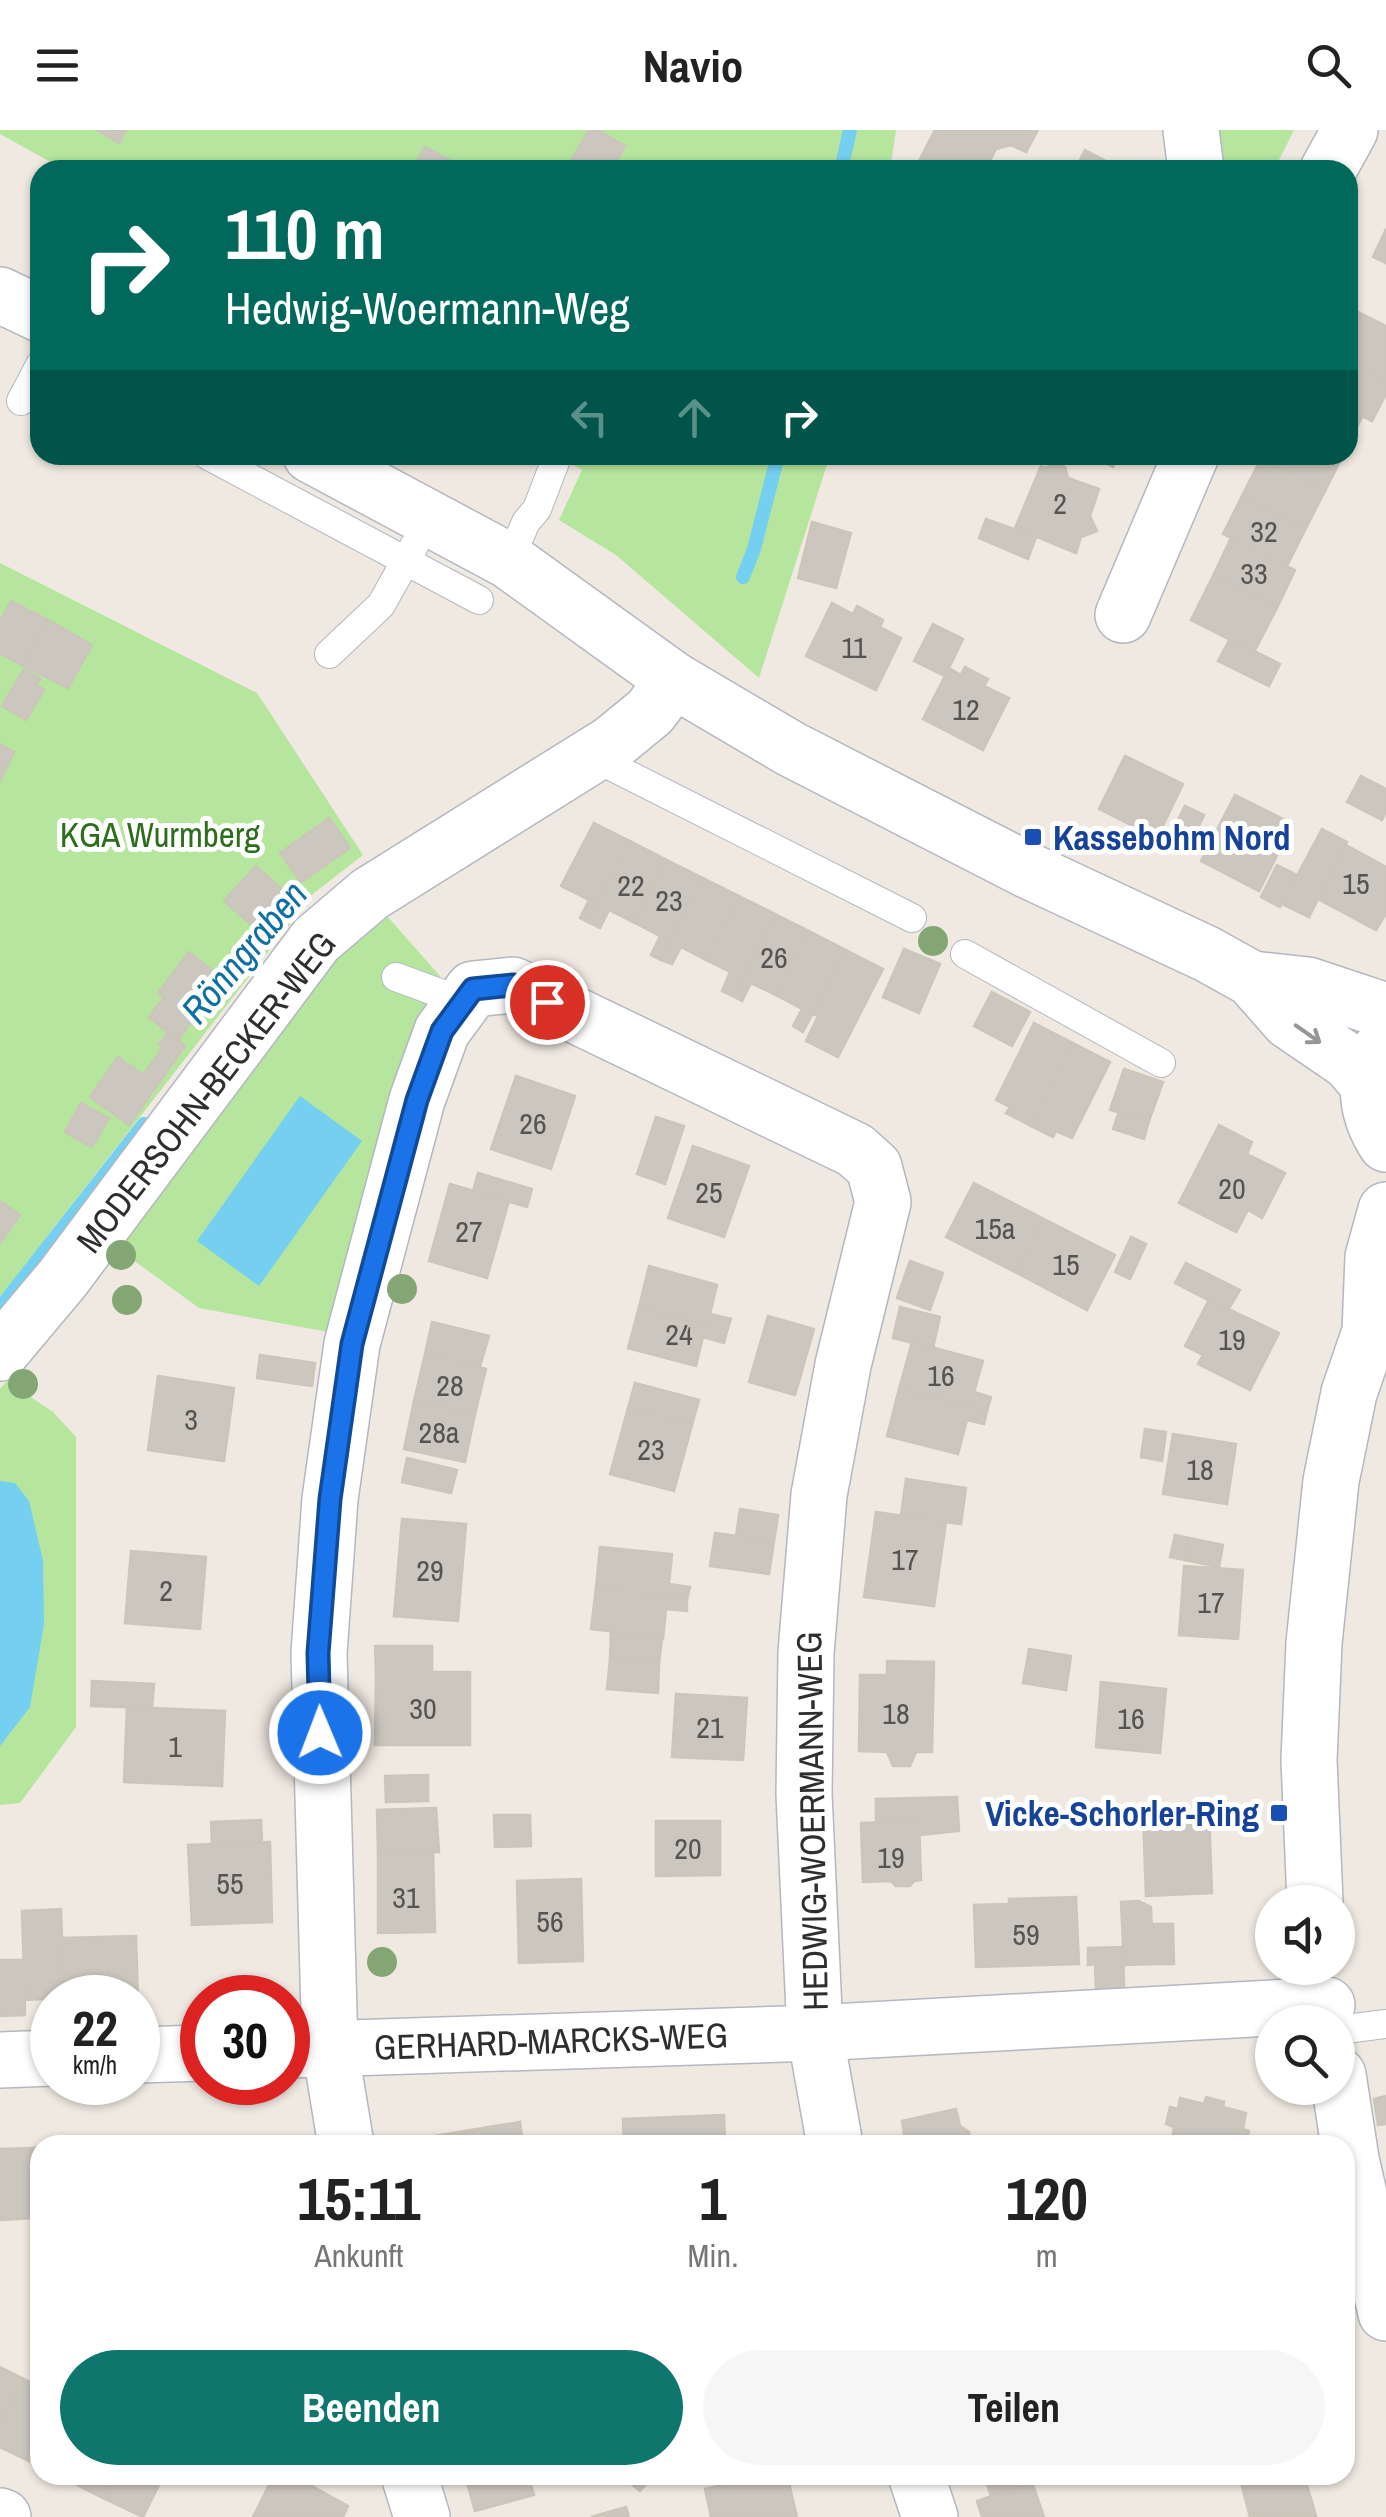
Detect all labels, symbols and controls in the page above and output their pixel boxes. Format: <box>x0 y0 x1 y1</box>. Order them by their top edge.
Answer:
text: Navio <box>643 35 743 96</box>
icon: menu <box>30 38 85 93</box>
icon: search <box>1301 38 1356 93</box>
text: 110 m <box>225 187 385 281</box>
icon: right <box>60 200 190 330</box>
text: Hedwig-Woermann-Weg <box>225 277 630 338</box>
icon: left <box>562 390 617 445</box>
icon: ahead <box>667 390 722 445</box>
icon: right <box>772 390 827 445</box>
house number: 2 <box>1053 483 1067 523</box>
house number: 32 <box>1250 511 1278 551</box>
house number: 33 <box>1240 553 1268 593</box>
house number: 11 <box>841 627 867 667</box>
house number: 12 <box>952 689 980 729</box>
park label: KGA Wurmberg <box>60 811 260 858</box>
place label: Kassebohm Nord <box>1053 814 1291 861</box>
marker: Kassebohm Nord <box>1022 826 1044 848</box>
house number: 15 <box>1342 863 1370 903</box>
house number: 22 <box>617 865 645 905</box>
water label: Rönngraben <box>169 870 319 1034</box>
house number: 23 <box>655 880 683 920</box>
street label: MODERSOHN-BECKER-WEG <box>66 922 346 1262</box>
house number: 26 <box>760 937 788 977</box>
pin <box>505 960 590 1045</box>
icon: arrive <box>520 975 575 1030</box>
one-way arrow <box>1293 1023 1321 1044</box>
house number: 26 <box>519 1103 547 1143</box>
house number: 20 <box>1218 1168 1246 1208</box>
house number: 25 <box>695 1172 723 1212</box>
house number: 15a <box>974 1208 1016 1248</box>
house number: 27 <box>455 1211 483 1251</box>
house number: 15 <box>1052 1244 1080 1284</box>
house number: 24 <box>665 1314 693 1354</box>
house number: 19 <box>1218 1319 1246 1359</box>
house number: 16 <box>927 1355 955 1395</box>
house number: 28 <box>436 1365 464 1405</box>
house number: 3 <box>184 1399 198 1439</box>
house number: 28a <box>418 1412 460 1452</box>
house number: 23 <box>637 1429 665 1469</box>
house number: 18 <box>1186 1449 1214 1489</box>
house number: 17 <box>891 1539 919 1579</box>
house number: 29 <box>416 1550 444 1590</box>
house number: 2 <box>159 1570 173 1610</box>
house number: 17 <box>1197 1582 1225 1622</box>
street label: HEDWIG-WOERMANN-WEG <box>785 1631 839 2011</box>
position arrow <box>268 1681 372 1785</box>
house number: 30 <box>409 1688 437 1728</box>
house number: 18 <box>882 1693 910 1733</box>
house number: 16 <box>1117 1698 1145 1738</box>
house number: 21 <box>696 1707 724 1747</box>
house number: 1 <box>168 1726 182 1766</box>
place label: Vicke-Schorler-Ring <box>985 1790 1259 1837</box>
marker: Vicke-Schorler-Ring <box>1268 1802 1290 1824</box>
house number: 20 <box>674 1828 702 1868</box>
house number: 19 <box>877 1837 905 1877</box>
house number: 55 <box>216 1863 244 1903</box>
house number: 31 <box>392 1877 420 1917</box>
map controls <box>1255 1885 1355 2105</box>
button: sound <box>1255 1885 1355 1985</box>
house number: 56 <box>536 1901 564 1941</box>
house number: 59 <box>1012 1914 1040 1954</box>
speed limit sign: 30 <box>180 1975 310 2105</box>
text: 22 <box>72 1994 118 2062</box>
button: search <box>1255 2005 1355 2105</box>
street label: GERHARD-MARCKS-WEG <box>373 2011 729 2071</box>
text: km/h <box>73 2048 117 2082</box>
text: 15:11 <box>297 2158 420 2239</box>
text: 1 <box>699 2158 727 2239</box>
text: 120 <box>1006 2158 1088 2239</box>
text: Ankunft <box>314 2234 403 2277</box>
text: Min. <box>687 2234 739 2277</box>
text: m <box>1036 2234 1058 2277</box>
button: Beenden <box>60 2350 683 2465</box>
button: Teilen <box>703 2350 1325 2465</box>

